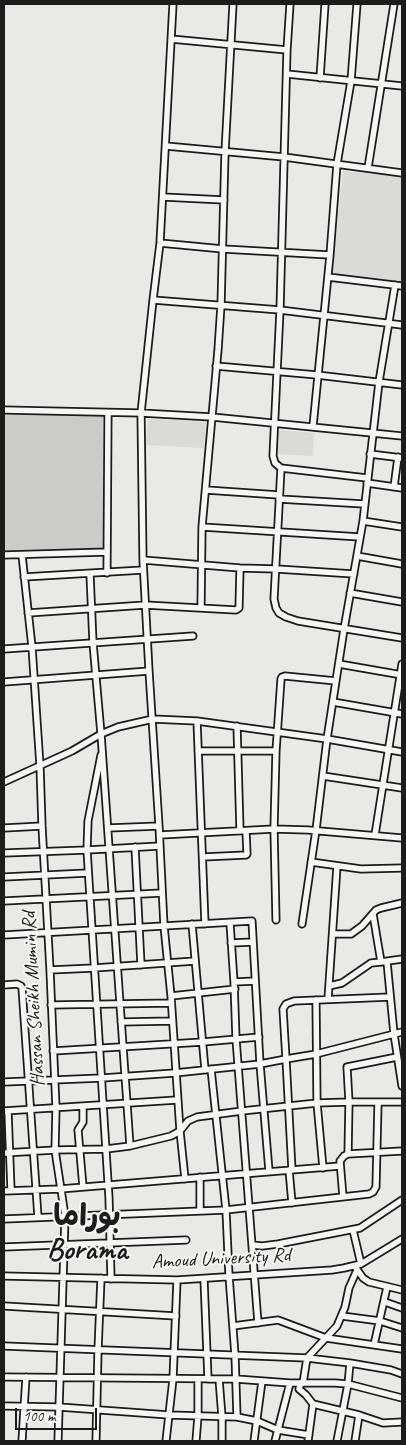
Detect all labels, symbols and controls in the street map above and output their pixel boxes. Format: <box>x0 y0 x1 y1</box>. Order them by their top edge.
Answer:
street label: Hassan Sheikh Mumin Rd <box>17 911 51 1087</box>
district label: بوراما Borama <box>47 1199 127 1270</box>
street label: Amoud University Rd <box>151 1243 291 1275</box>
scale bar <box>18 1398 100 1430</box>
text: 100 m <box>23 1407 55 1426</box>

